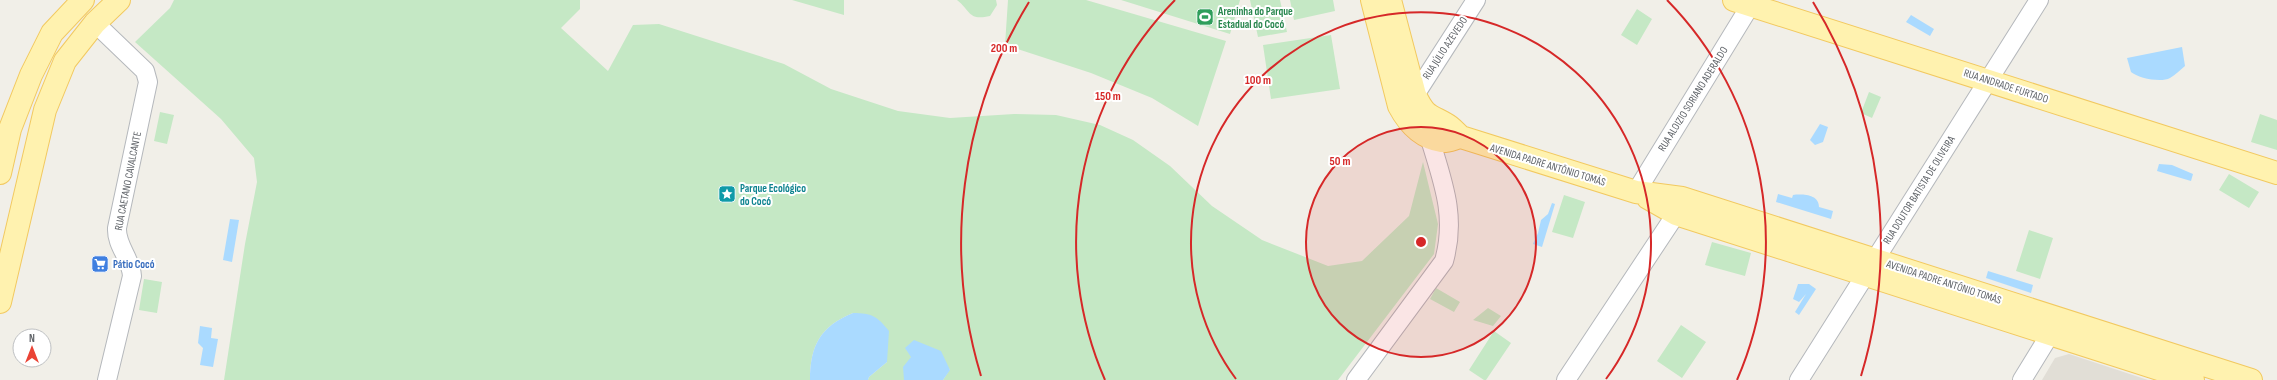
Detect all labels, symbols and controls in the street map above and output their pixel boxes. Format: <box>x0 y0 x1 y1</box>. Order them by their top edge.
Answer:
place label: Areninha do Parque Estadual do Cocó <box>1217 5 1293 31</box>
sports icon: Areninha do Parque Estadual do Cocó <box>1195 7 1215 27</box>
street label: RUA JÚLIO AZEVEDO <box>1420 14 1470 82</box>
text: 200 m <box>991 41 1017 56</box>
street label: RUA ALOIZIO SORIANO ADERALDO <box>1655 44 1731 154</box>
street label: RUA ANDRADE FURTADO <box>1962 66 2050 106</box>
text: 100 m <box>1245 73 1271 88</box>
text: 150 m <box>1095 89 1121 104</box>
street label: RUA CAETANO CAVALCANTE <box>112 130 144 232</box>
street label: RUA DOUTOR BATISTA DE OLIVEIRA <box>1880 133 1958 247</box>
street label: AVENIDA PADRE ANTÔNIO TOMÁS <box>1488 141 1608 189</box>
text: 50 m <box>1330 154 1350 169</box>
place label: Parque Ecológico do Cocó <box>740 182 806 208</box>
place icon: Parque Ecológico do Cocó <box>717 184 737 204</box>
centre of rings <box>1414 235 1428 249</box>
supermarket icon: Pátio Cocó <box>90 254 110 274</box>
street label: AVENIDA PADRE ANTÔNIO TOMÁS <box>1884 257 2003 307</box>
place label: Pátio Cocó <box>113 258 155 271</box>
north arrow <box>12 328 52 368</box>
text: N <box>29 332 35 345</box>

